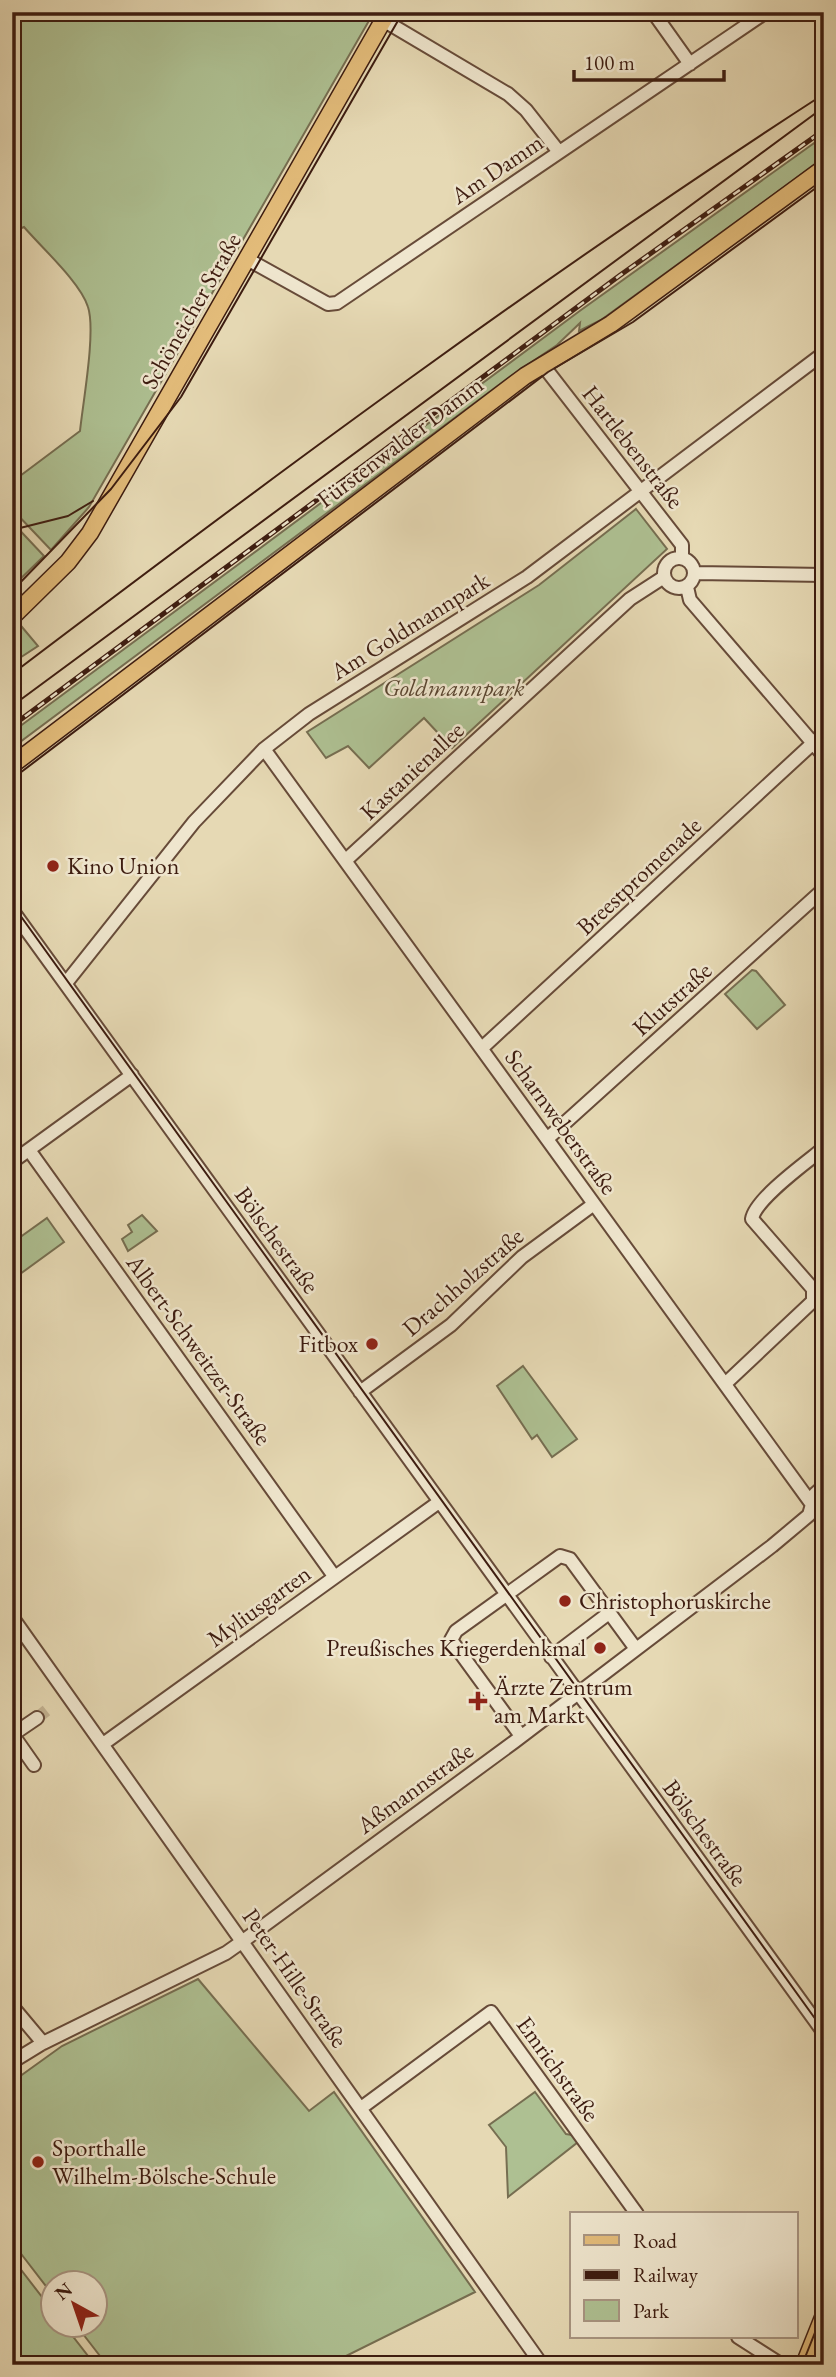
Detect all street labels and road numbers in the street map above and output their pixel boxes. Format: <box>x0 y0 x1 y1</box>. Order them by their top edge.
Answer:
street label: Am Damm <box>444 126 549 211</box>
street label: Schöneicher Straße <box>133 227 248 394</box>
street label: Fürstenwalder Damm <box>310 369 489 514</box>
street label: Hartlebenstraße <box>575 379 691 515</box>
street label: Am Goldmannpark <box>325 566 495 686</box>
street label: Kastanienallee <box>353 715 470 827</box>
street label: Breestpromenade <box>570 810 708 942</box>
street label: Klutstraße <box>625 955 718 1042</box>
street label: Scharnweberstraße <box>498 1043 625 1200</box>
street label: Bölschestraße <box>228 1180 327 1299</box>
street label: Drachholzstraße <box>396 1220 530 1343</box>
street label: Albert-Schweitzer-Straße <box>119 1247 279 1451</box>
street label: Myliusgarten <box>201 1557 317 1654</box>
street label: Aßmannstraße <box>350 1735 479 1841</box>
street label: Bölschestraße <box>656 1773 755 1892</box>
street label: Peter-Hille-Straße <box>236 1902 355 2054</box>
street label: Emrichstraße <box>510 2010 607 2127</box>

